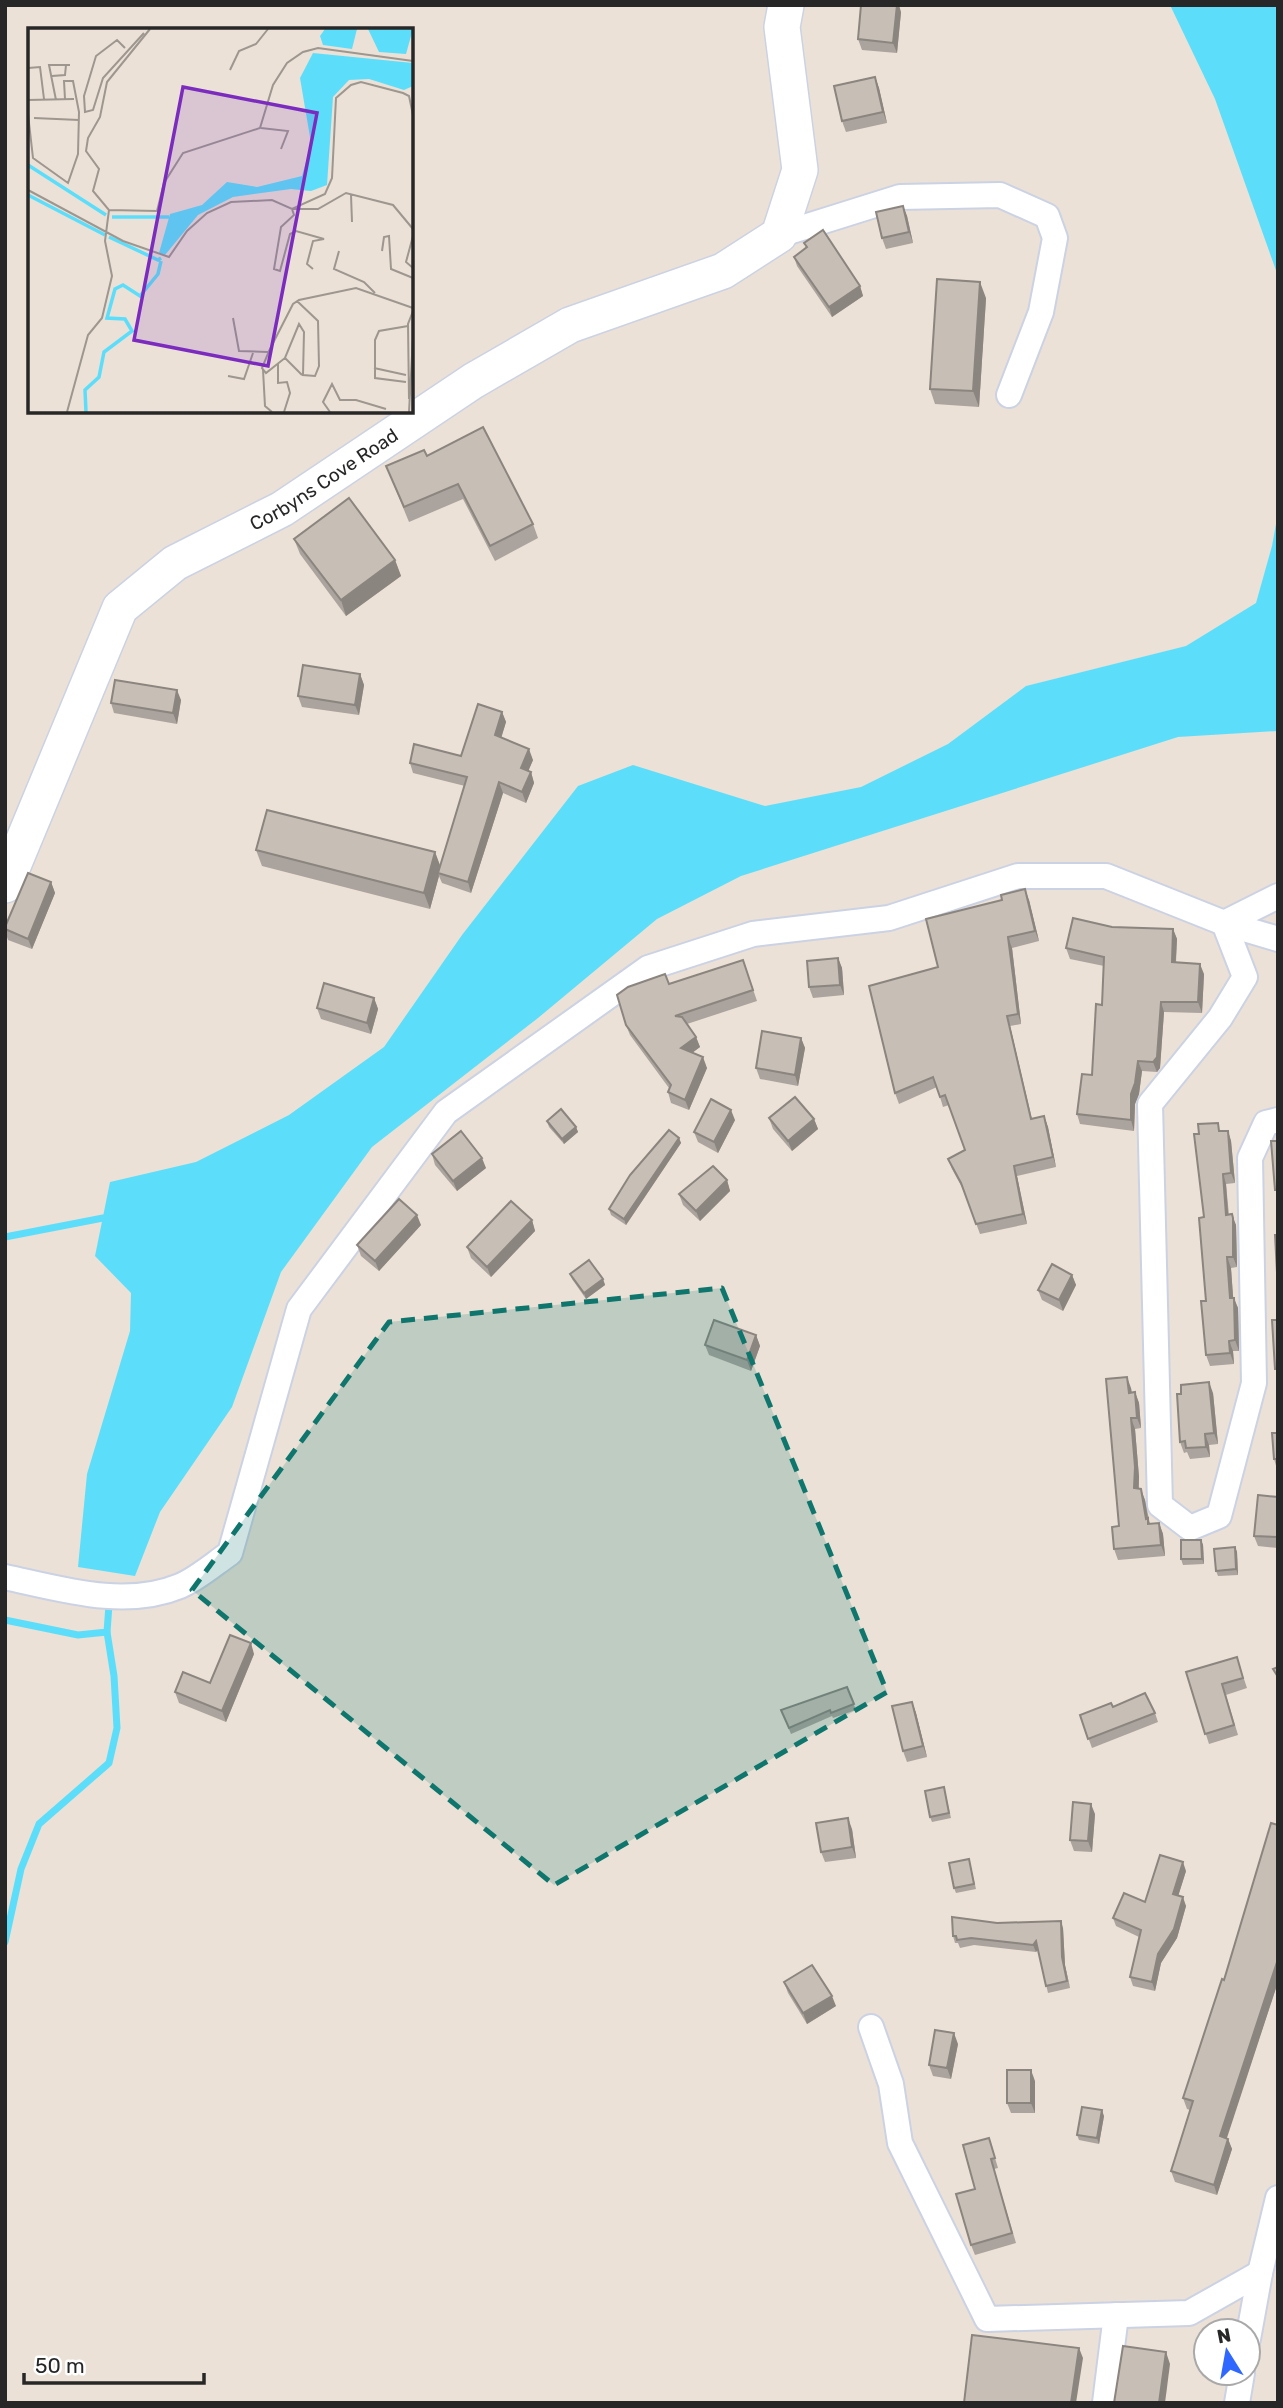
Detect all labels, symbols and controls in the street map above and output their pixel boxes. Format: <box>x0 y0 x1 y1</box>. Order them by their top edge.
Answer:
inset map <box>28 28 413 413</box>
street label: Corbyns Cove Road <box>246 424 403 535</box>
north arrow <box>1192 2317 1262 2387</box>
text: N <box>1215 2323 1233 2348</box>
scale bar <box>24 2342 205 2386</box>
text: 50 m <box>35 2353 85 2378</box>

